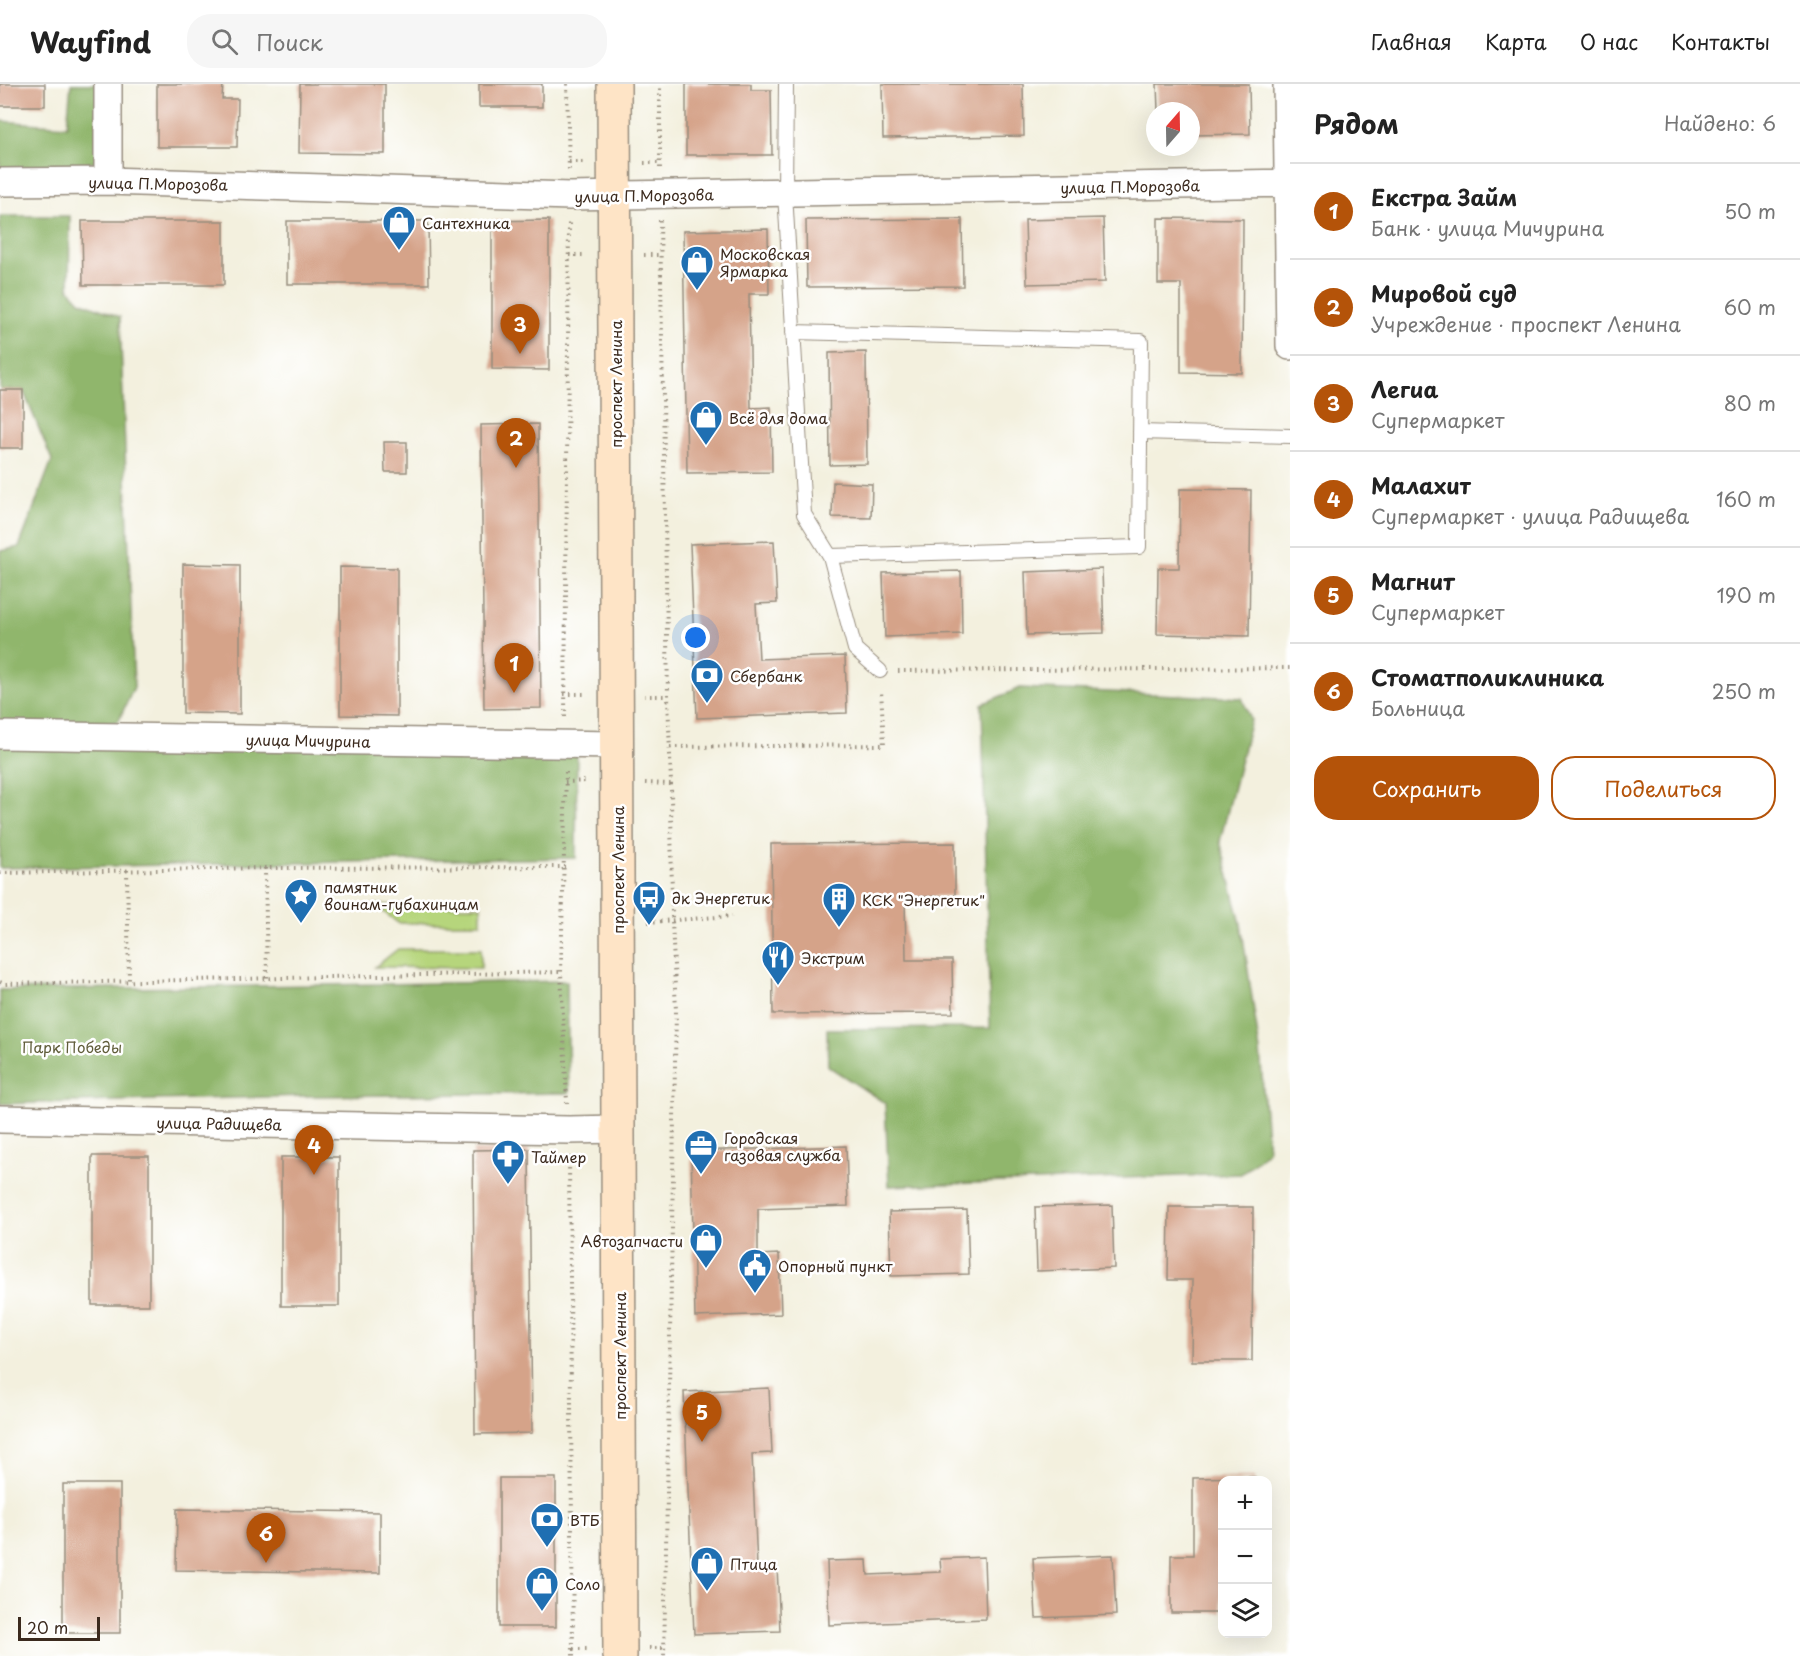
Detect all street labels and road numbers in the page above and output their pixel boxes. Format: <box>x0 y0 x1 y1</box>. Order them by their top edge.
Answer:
street label: улица П.Морозова <box>88 170 229 196</box>
street label: улица П.Морозова <box>1060 173 1201 199</box>
street label: улица П.Морозова <box>574 182 715 208</box>
street label: проспект Ленина <box>604 320 627 448</box>
street label: улица Мичурина <box>245 727 371 753</box>
street label: проспект Ленина <box>606 806 629 934</box>
street label: улица Радищева <box>156 1110 283 1136</box>
street label: проспект Ленина <box>608 1292 631 1420</box>

